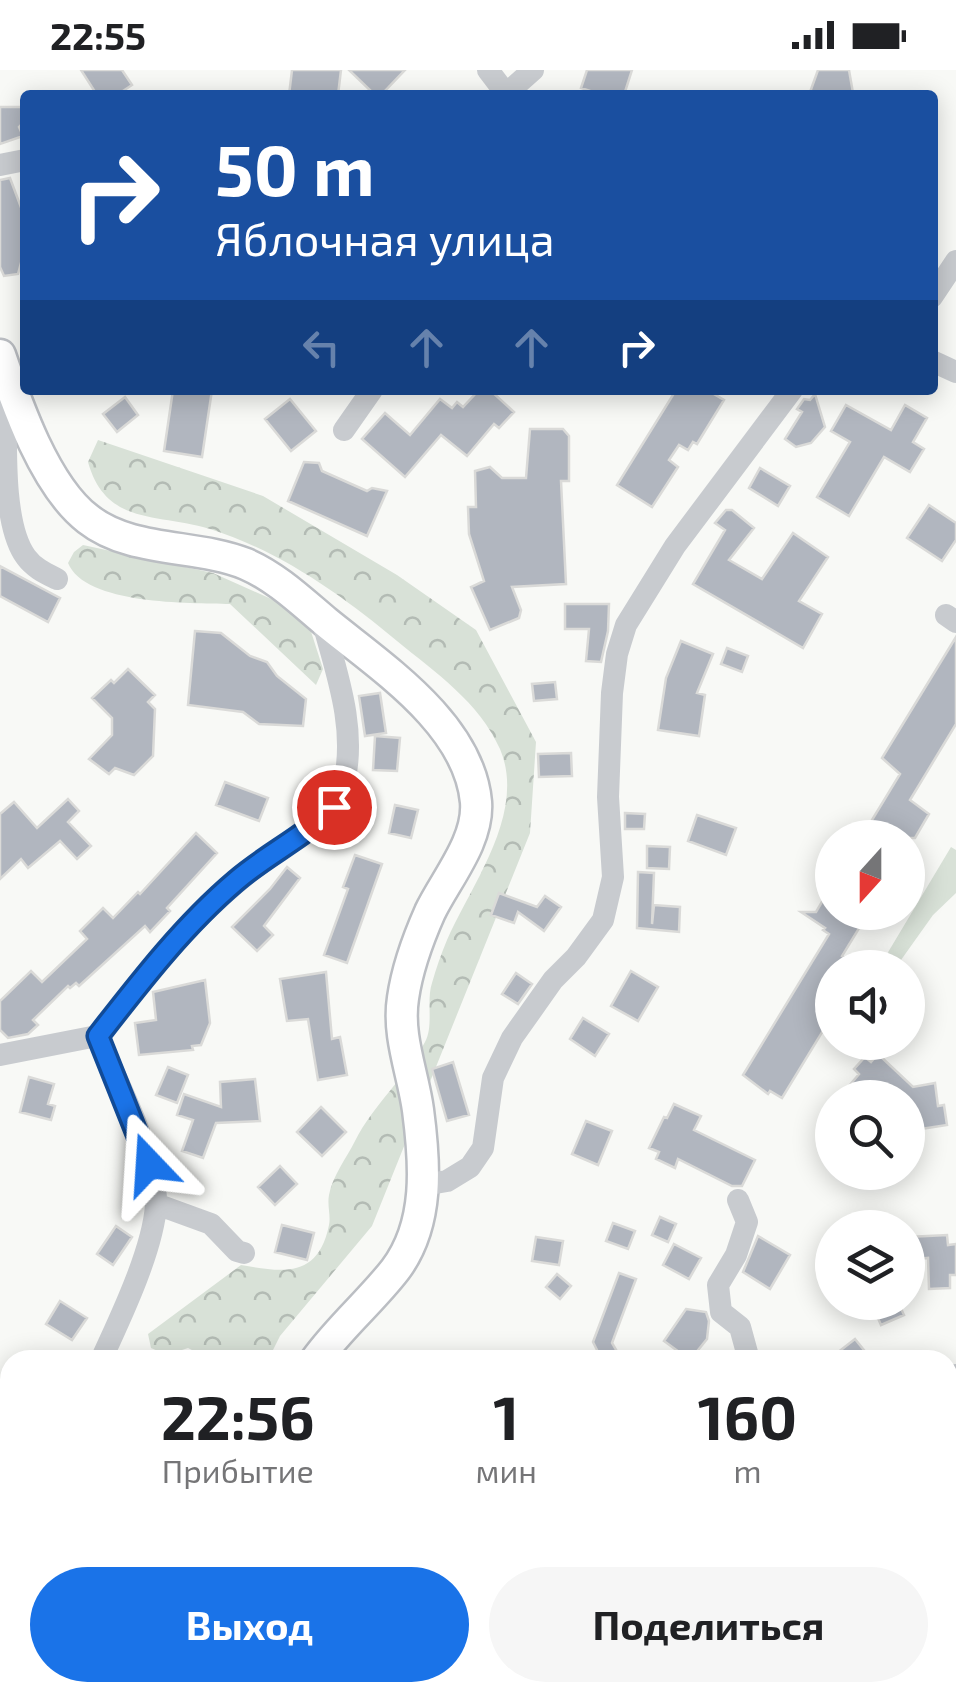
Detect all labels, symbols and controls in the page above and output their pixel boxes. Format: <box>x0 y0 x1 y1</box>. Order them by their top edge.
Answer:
text: 22:55 <box>50 12 146 58</box>
text: 50 m <box>215 126 375 210</box>
icon: right <box>50 130 180 260</box>
text: Яблочная улица <box>215 211 555 265</box>
icon: left <box>294 320 349 375</box>
icon: ahead <box>399 320 454 375</box>
icon: ahead <box>504 320 559 375</box>
icon: right <box>609 320 664 375</box>
pin <box>292 765 377 850</box>
icon: arrive <box>307 780 362 835</box>
north arrow <box>815 820 925 930</box>
map controls <box>815 820 925 1320</box>
button: sound <box>815 950 925 1060</box>
button: search <box>815 1080 925 1190</box>
position arrow <box>97 1112 201 1216</box>
button: layers <box>815 1210 925 1320</box>
text: 22:56 <box>161 1380 315 1452</box>
text: 1 <box>493 1380 519 1452</box>
text: 160 <box>698 1380 797 1452</box>
text: Прибытие <box>162 1451 314 1489</box>
text: мин <box>476 1451 537 1489</box>
text: m <box>733 1451 761 1489</box>
button: Выход <box>30 1567 469 1682</box>
button: Поделиться <box>489 1567 928 1682</box>

